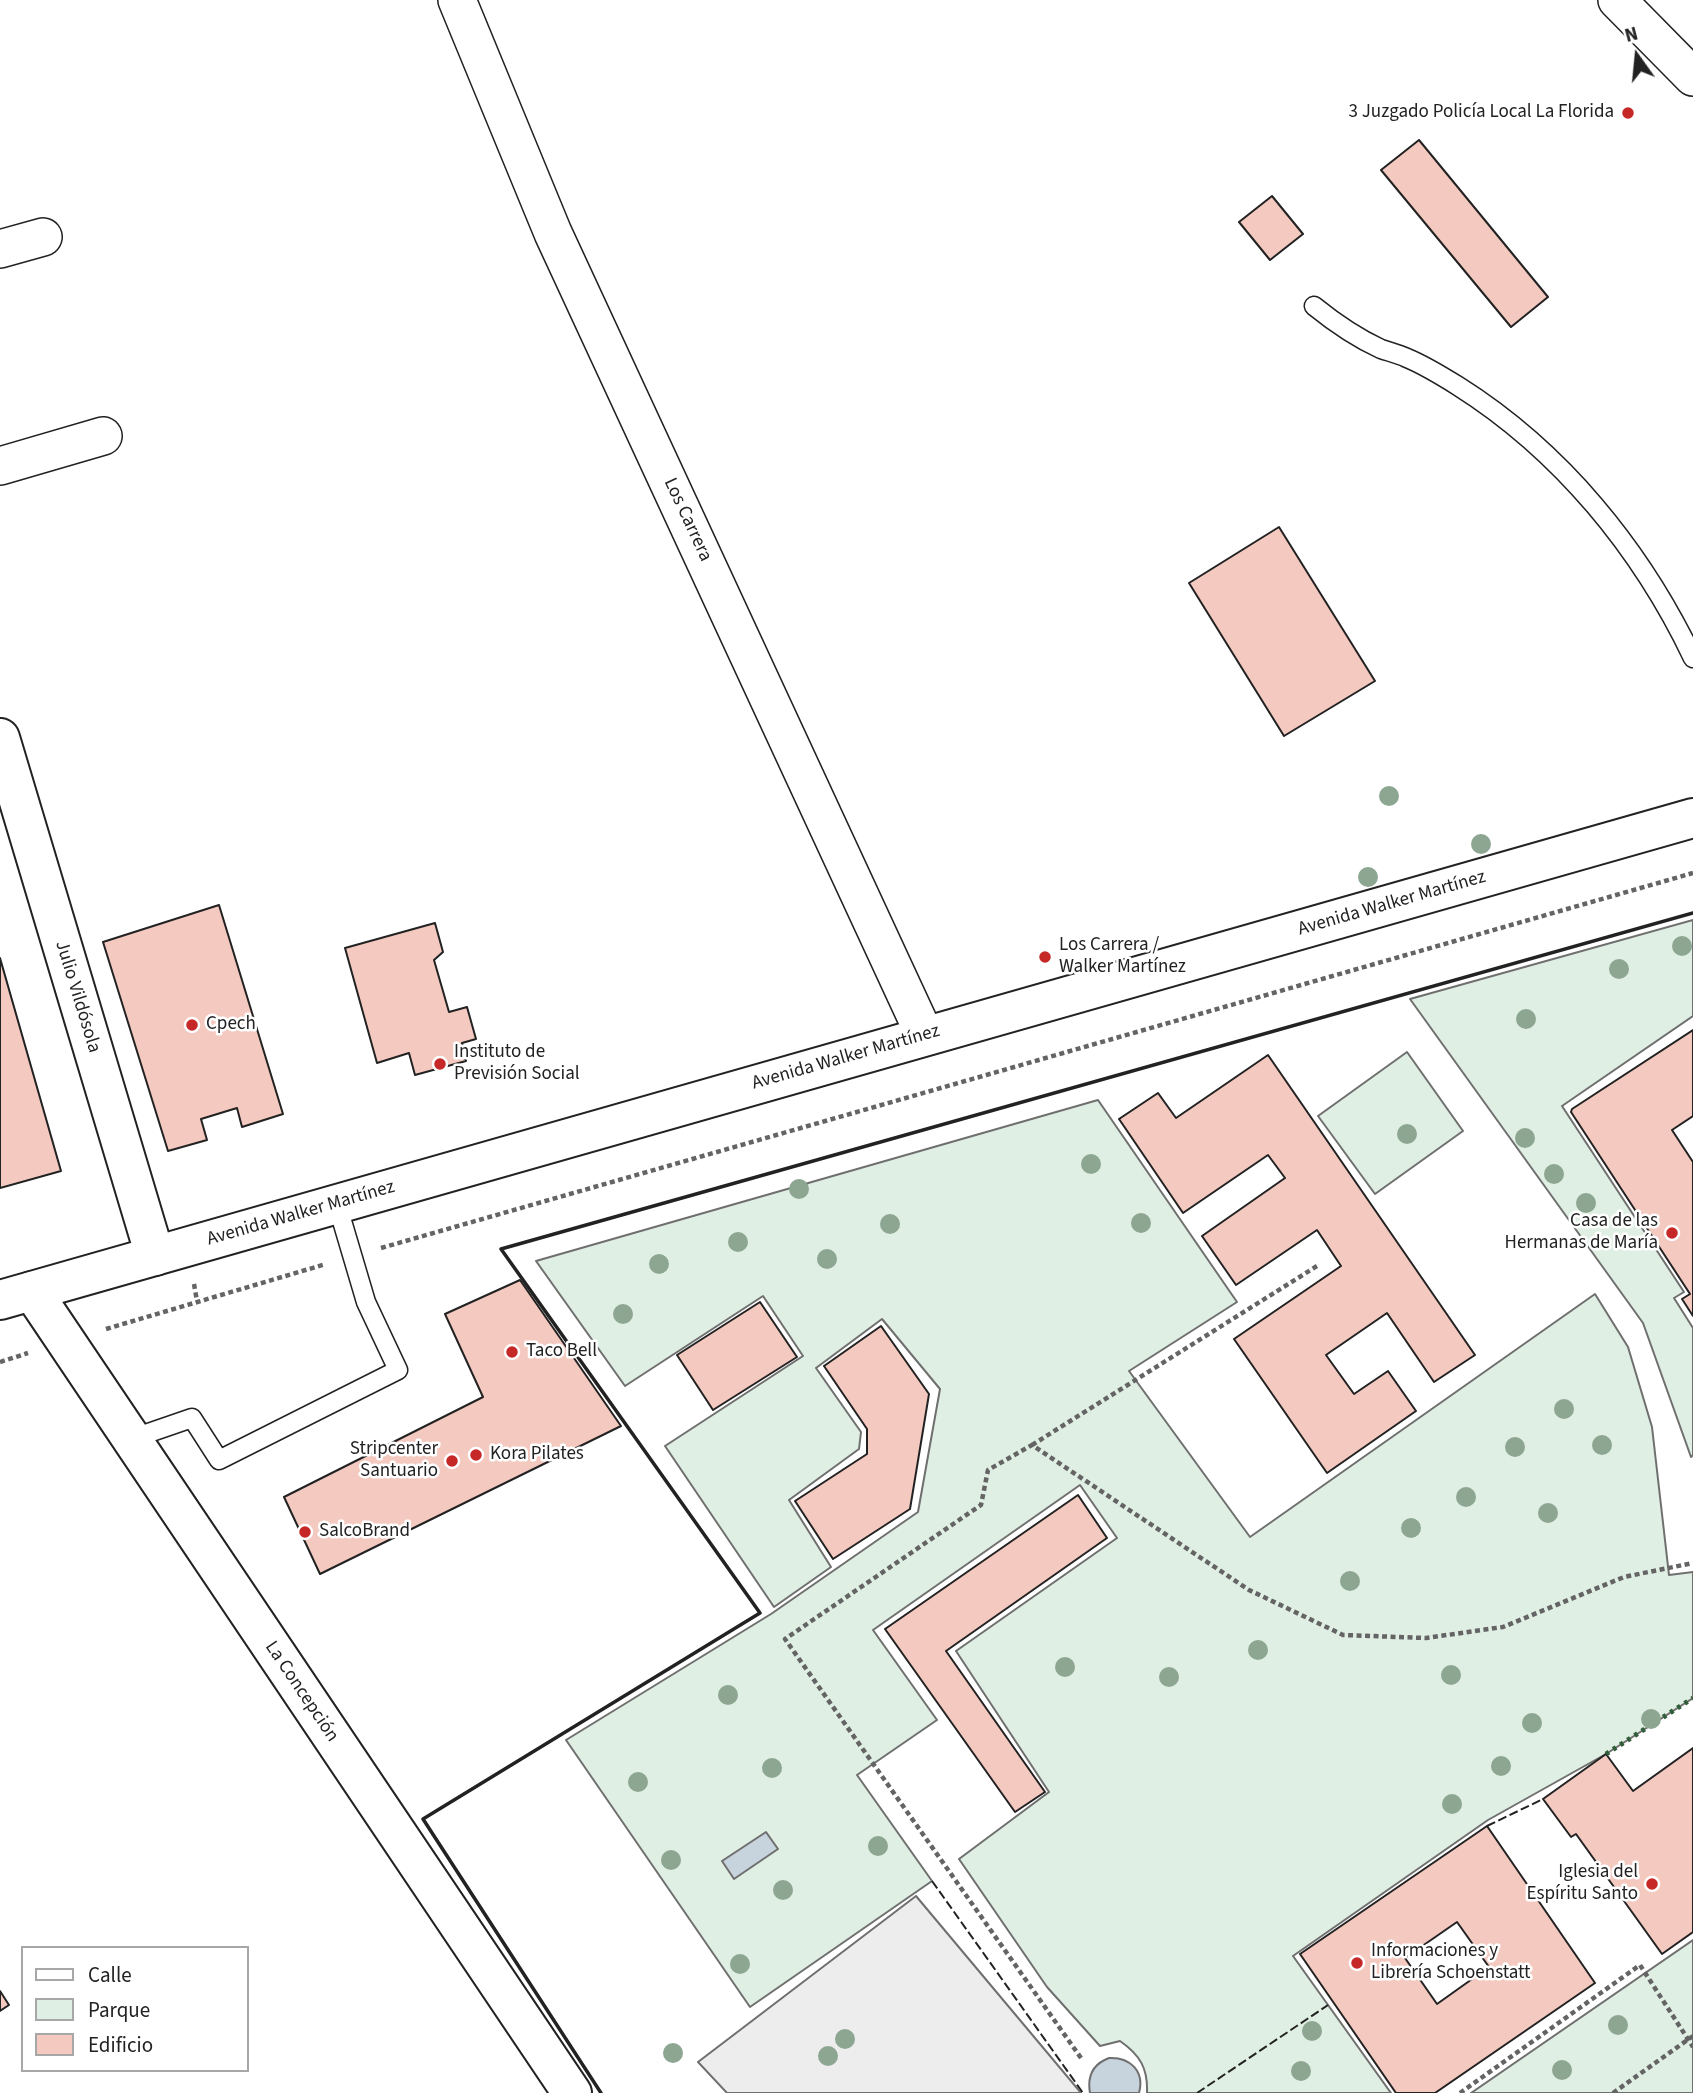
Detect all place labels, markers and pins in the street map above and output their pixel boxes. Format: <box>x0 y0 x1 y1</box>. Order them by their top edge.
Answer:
place label: 3 Juzgado Policía Local La Florida <box>1349 102 1614 124</box>
marker: 3 Juzgado Policía Local La Florida <box>1620 105 1636 121</box>
place label: Los Carrera / Walker Martínez <box>1059 935 1186 979</box>
marker: Los Carrera / Walker Martínez <box>1037 949 1053 965</box>
place label: Cpech <box>206 1014 256 1036</box>
marker: Cpech <box>184 1017 200 1033</box>
place label: Instituto de Previsión Social <box>454 1042 580 1086</box>
marker: Instituto de Previsión Social <box>432 1056 448 1072</box>
place label: Casa de las Hermanas de María <box>1505 1211 1658 1255</box>
marker: Casa de las Hermanas de María <box>1664 1225 1680 1241</box>
place label: Taco Bell <box>526 1341 597 1363</box>
marker: Taco Bell <box>504 1344 520 1360</box>
place label: Stripcenter Santuario <box>350 1439 438 1483</box>
place label: Kora Pilates <box>490 1444 584 1466</box>
marker: Kora Pilates <box>468 1447 484 1463</box>
marker: Stripcenter Santuario <box>444 1453 460 1469</box>
place label: SalcoBrand <box>319 1521 410 1543</box>
marker: SalcoBrand <box>297 1524 313 1540</box>
place label: Iglesia del Espíritu Santo <box>1526 1862 1638 1906</box>
marker: Iglesia del Espíritu Santo <box>1644 1876 1660 1892</box>
place label: Informaciones y Librería Schoenstatt <box>1371 1941 1531 1985</box>
marker: Informaciones y Librería Schoenstatt <box>1349 1955 1365 1971</box>

